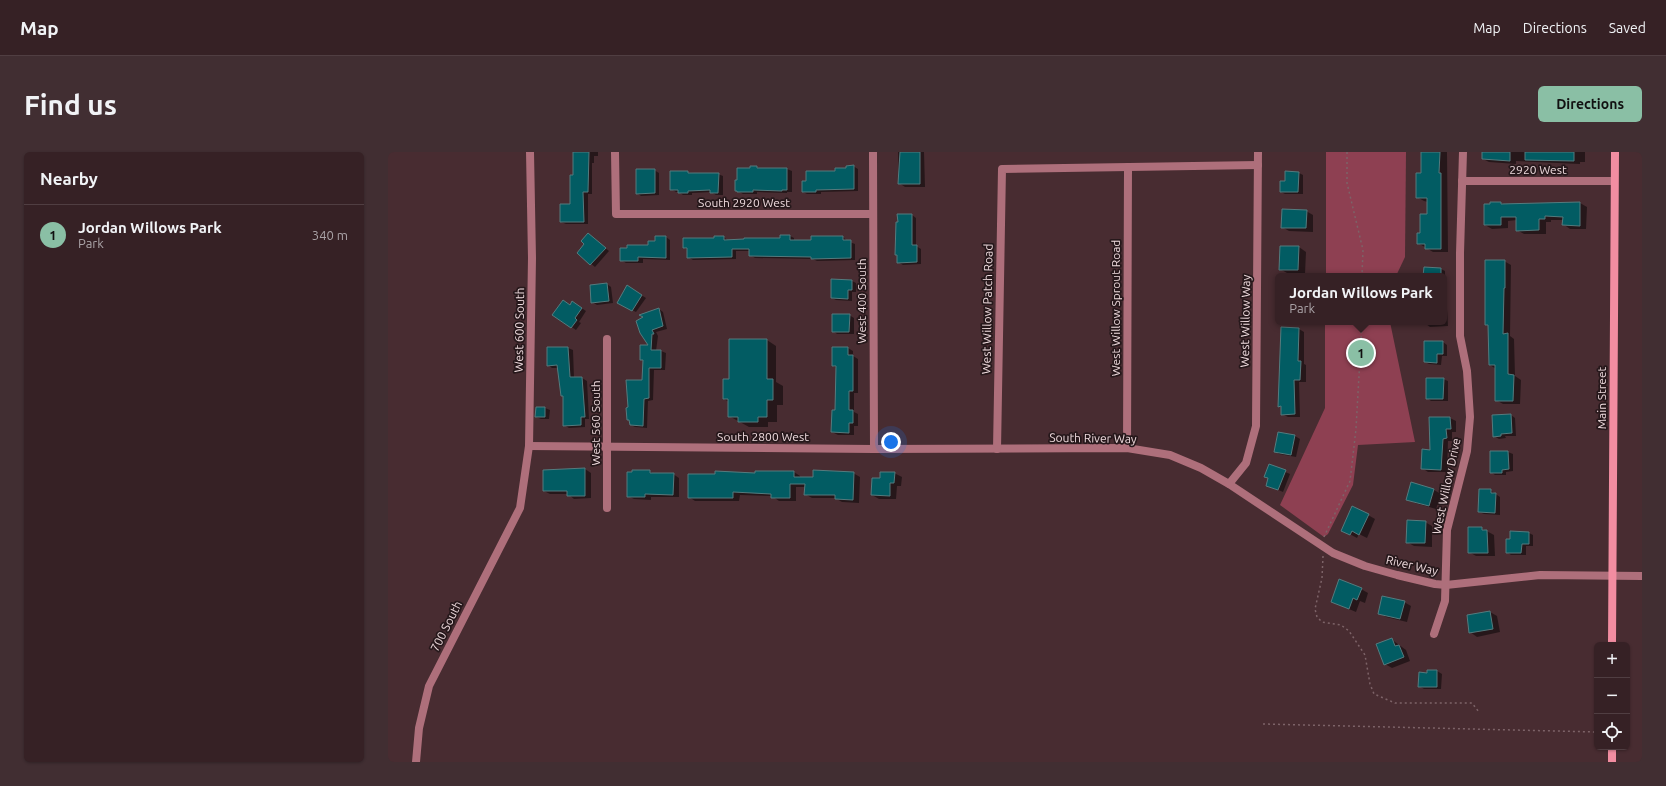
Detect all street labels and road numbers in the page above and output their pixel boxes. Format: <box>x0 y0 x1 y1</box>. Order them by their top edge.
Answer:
street label: 2920 West <box>1509 163 1567 176</box>
street label: South 2920 West <box>698 196 790 209</box>
street label: West Willow Sprout Road <box>1109 240 1122 376</box>
street label: West Willow Patch Road <box>979 244 995 374</box>
street label: West 400 South <box>855 259 868 344</box>
street label: West Willow Way <box>1238 274 1252 367</box>
street label: West 600 South <box>512 287 526 373</box>
street label: Main Street <box>1595 366 1608 429</box>
street label: West 560 South <box>589 381 602 466</box>
street label: South 2800 West <box>717 430 809 443</box>
street label: South River Way <box>1049 431 1137 445</box>
street label: West Willow Drive <box>1429 437 1463 535</box>
street label: River Way <box>1385 553 1439 577</box>
street label: 700 South <box>428 599 464 653</box>

